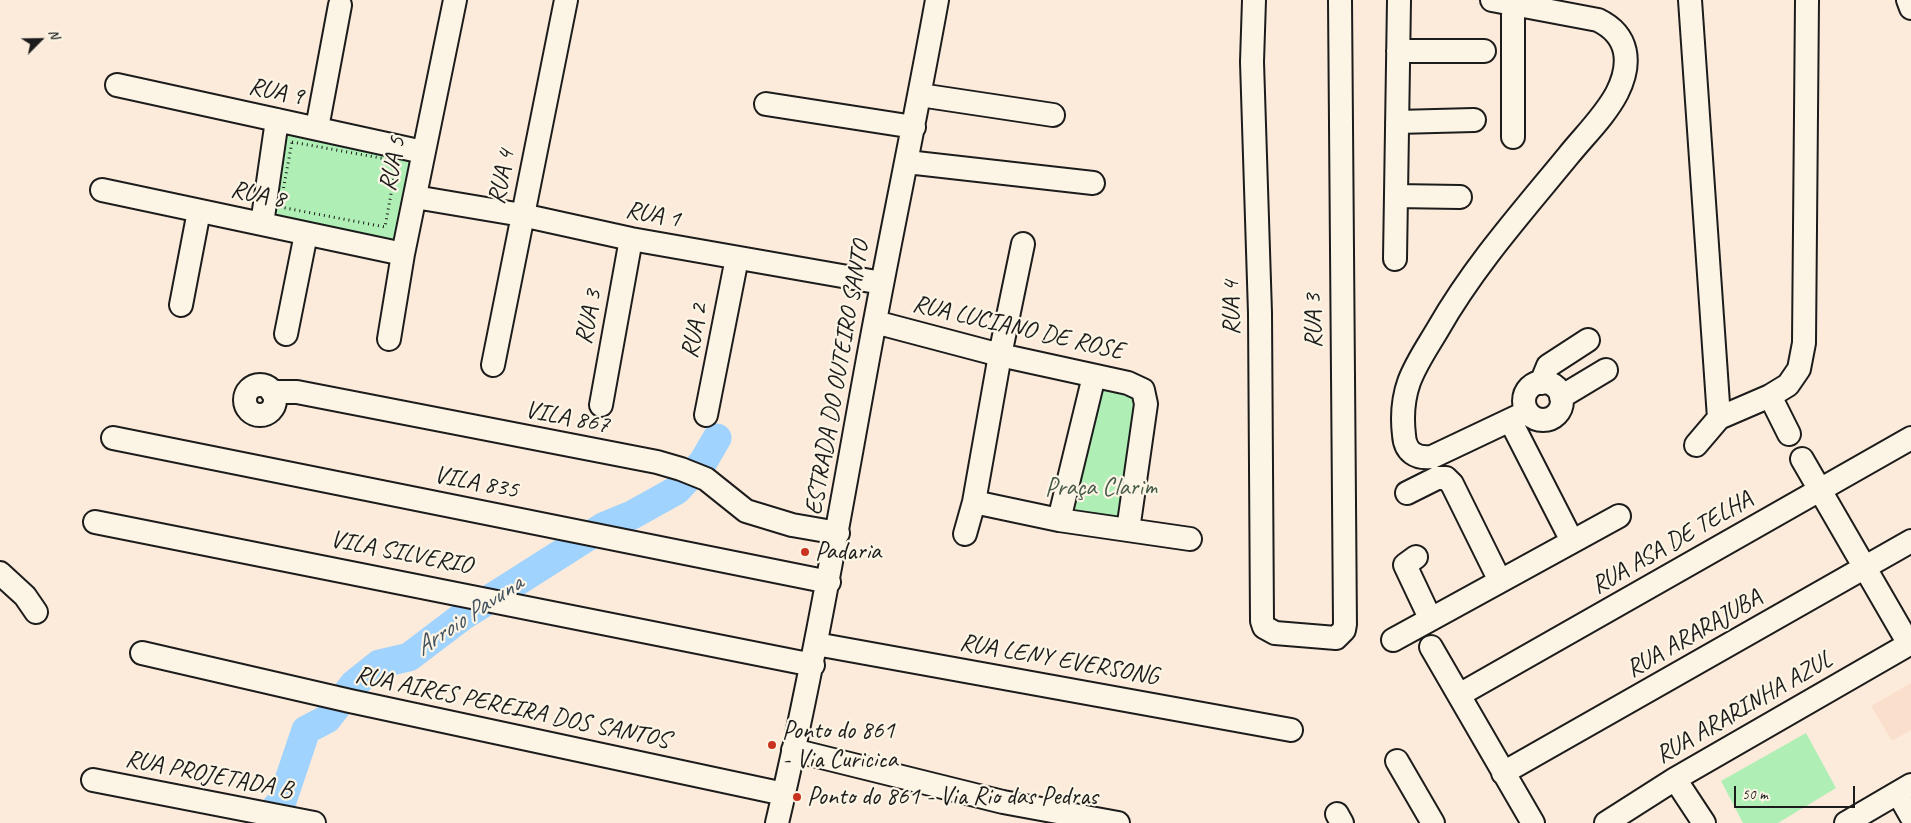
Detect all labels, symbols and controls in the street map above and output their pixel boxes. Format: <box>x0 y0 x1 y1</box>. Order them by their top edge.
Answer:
north arrow <box>15 15 65 65</box>
text: N <box>45 27 64 41</box>
street label: RUA 9 <box>246 72 306 112</box>
street label: RUA 5 <box>373 134 413 194</box>
street label: RUA 4 <box>482 147 522 207</box>
street label: RUA 8 <box>228 175 288 215</box>
street label: RUA 1 <box>623 195 683 235</box>
street label: ESTRADA DO OUTEIRO SANTO <box>799 239 877 517</box>
street label: RUA 4 <box>1217 280 1247 336</box>
street label: RUA 3 <box>569 287 609 347</box>
street label: RUA LUCIANO DE ROSE <box>910 289 1126 367</box>
street label: RUA 3 <box>1299 293 1329 349</box>
street label: RUA 2 <box>675 301 715 361</box>
street label: VILA 867 <box>522 395 612 441</box>
street label: VILA 835 <box>431 460 521 506</box>
park label: Praça Clarim <box>1045 473 1157 503</box>
street label: RUA ASA DE TELHA <box>1586 485 1758 601</box>
street label: VILA SILVERIO <box>328 525 474 581</box>
place label: Padaria <box>815 537 881 567</box>
marker: Padaria <box>799 546 811 558</box>
water label: Arroio Pavuna <box>409 569 529 663</box>
street label: RUA ARARAJUBA <box>1621 583 1767 685</box>
street label: RUA LENY EVERSONG <box>957 628 1161 692</box>
street label: RUA ARARINHA AZUL <box>1650 645 1838 771</box>
street label: RUA AIRES PEREIRA DOS SANTOS <box>352 660 672 756</box>
place label: Ponto do 861 - Via Curicica <box>782 716 897 775</box>
marker: Ponto do 861 - Via Curicica <box>766 739 778 751</box>
street label: RUA PROJETADA B <box>123 744 295 806</box>
scale bar <box>1736 776 1857 808</box>
place label: Ponto do 861 - Via Rio das Pedras <box>807 782 1098 812</box>
text: 50 m <box>1742 785 1768 804</box>
marker: Ponto do 861 - Via Rio das Pedras <box>791 791 803 803</box>

